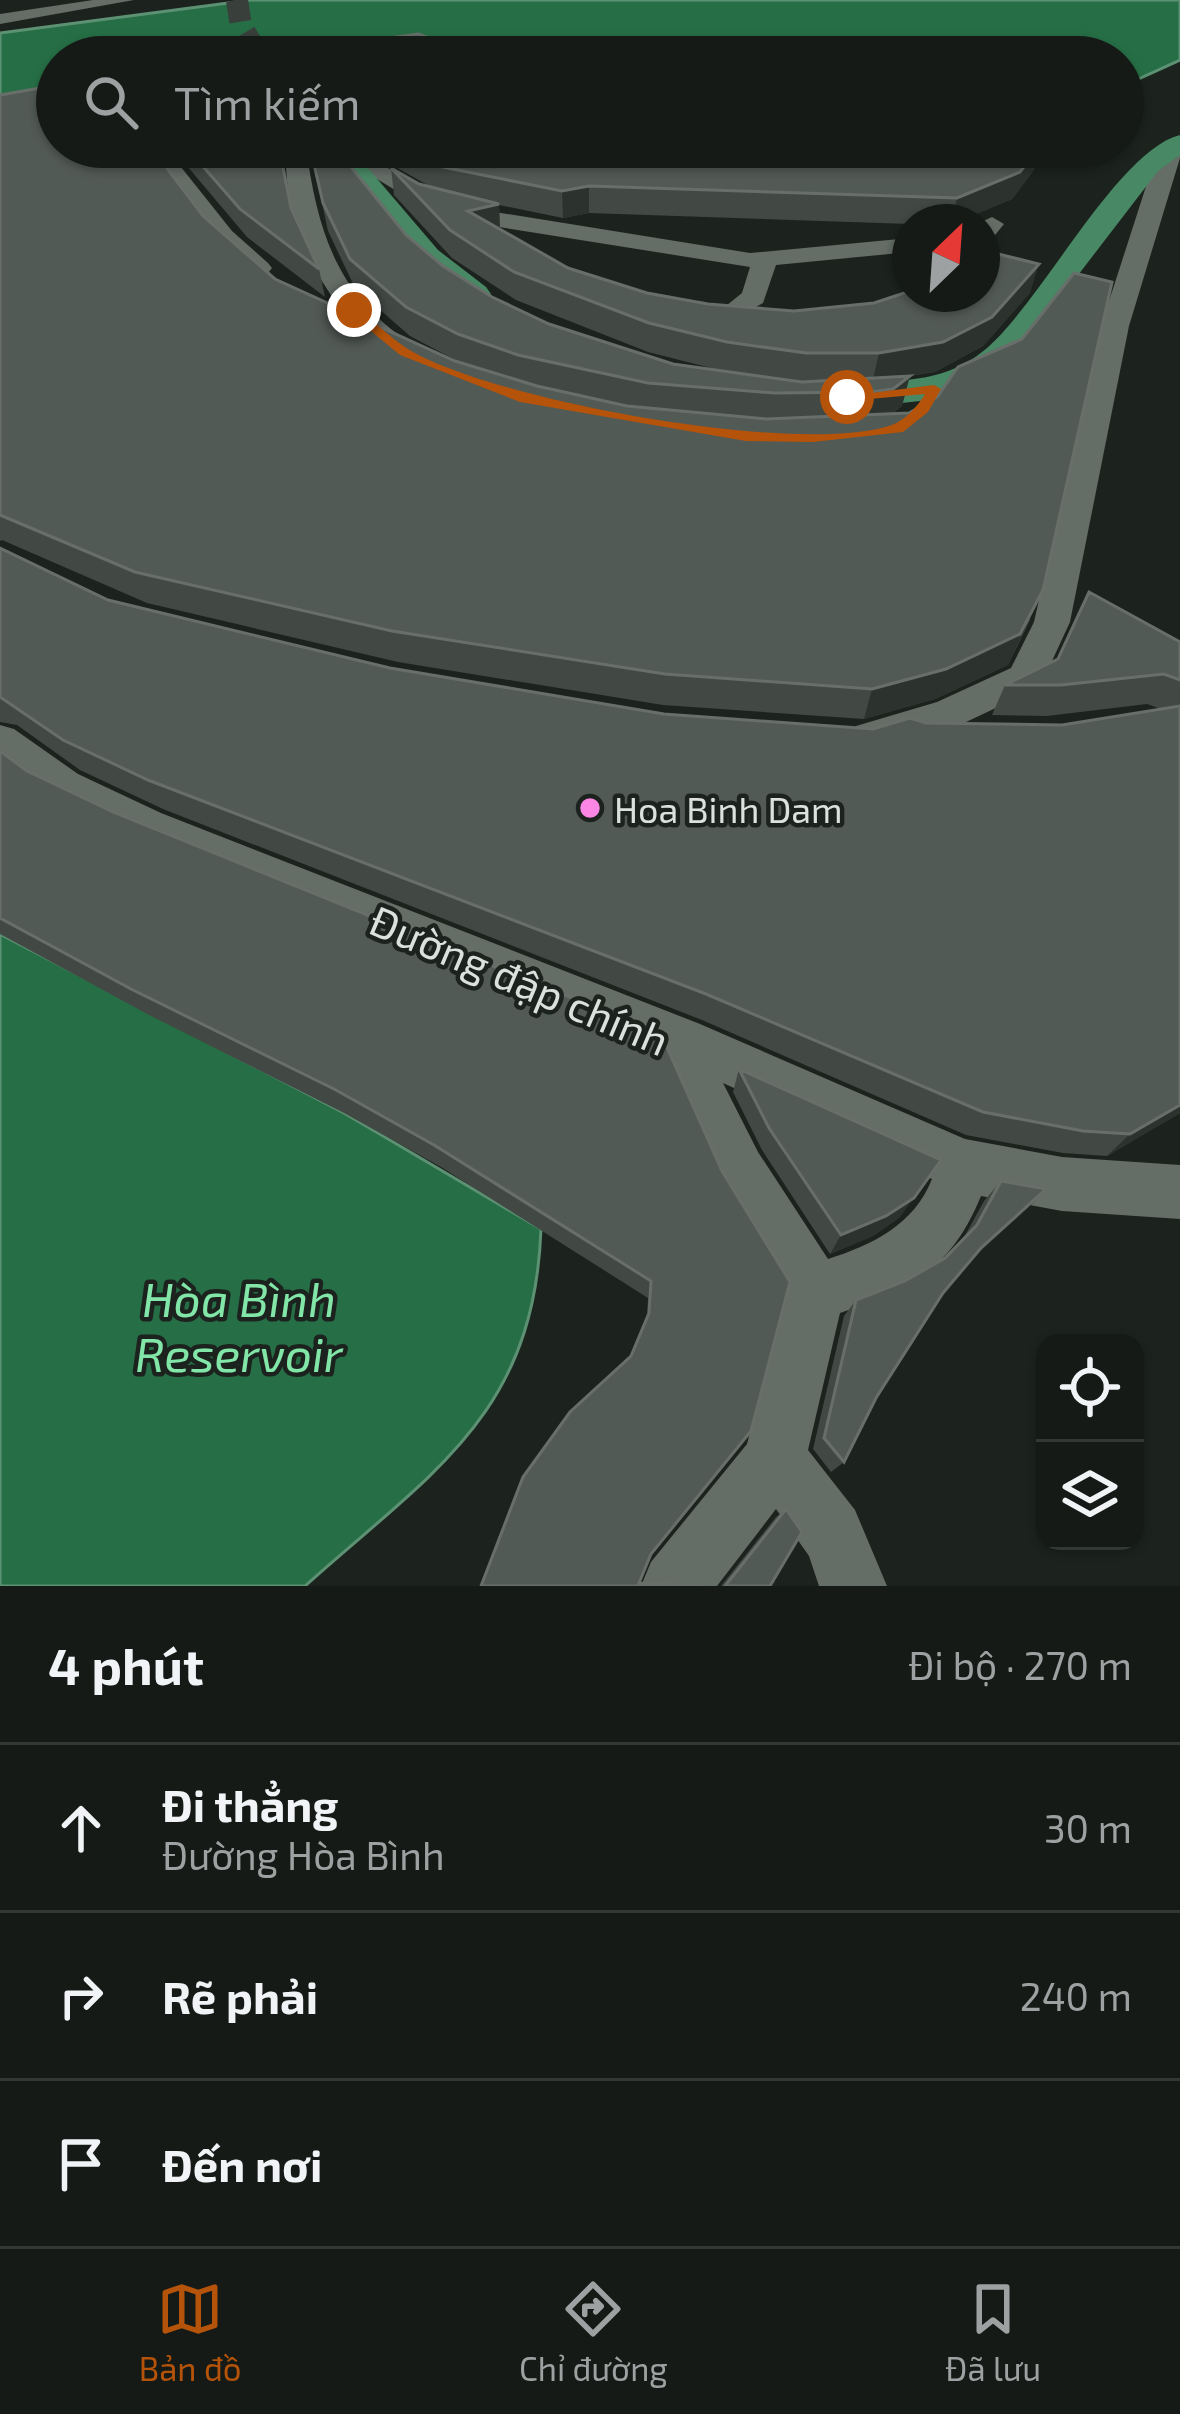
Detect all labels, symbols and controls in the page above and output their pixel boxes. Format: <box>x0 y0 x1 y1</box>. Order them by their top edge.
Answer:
search box <box>36 36 1144 168</box>
icon: search <box>78 69 144 135</box>
text: Tìm kiếm <box>174 75 361 129</box>
north arrow <box>892 204 1000 312</box>
route end <box>327 283 381 337</box>
route start <box>820 370 874 424</box>
place label: Hoa Binh Dam <box>614 787 843 830</box>
marker: Hoa Binh Dam <box>577 795 603 821</box>
street label: Đường đập chính <box>363 894 677 1064</box>
water label: Hòa Bình Reservoir <box>135 1269 344 1382</box>
map controls <box>1036 1334 1144 1550</box>
button: locate <box>1036 1334 1144 1442</box>
button: layers <box>1036 1442 1144 1550</box>
text: 4 phút <box>48 1634 204 1695</box>
text: Đi bộ · 270 m <box>908 1641 1132 1688</box>
text: Đi thẳng <box>162 1777 339 1831</box>
icon: ahead <box>48 1795 114 1861</box>
text: 30 m <box>1044 1804 1132 1851</box>
text: Đường Hòa Bình <box>162 1831 445 1878</box>
icon: right <box>48 1963 114 2029</box>
text: Rẽ phải <box>162 1969 318 2023</box>
text: 240 m <box>1020 1972 1132 2019</box>
icon: arrive <box>48 2131 114 2197</box>
text: Đến nơi <box>162 2137 322 2191</box>
tab: Bản đồ <box>139 2276 241 2388</box>
tab: Chỉ đường <box>519 2276 668 2388</box>
tab: Đã lưu <box>945 2276 1041 2388</box>

